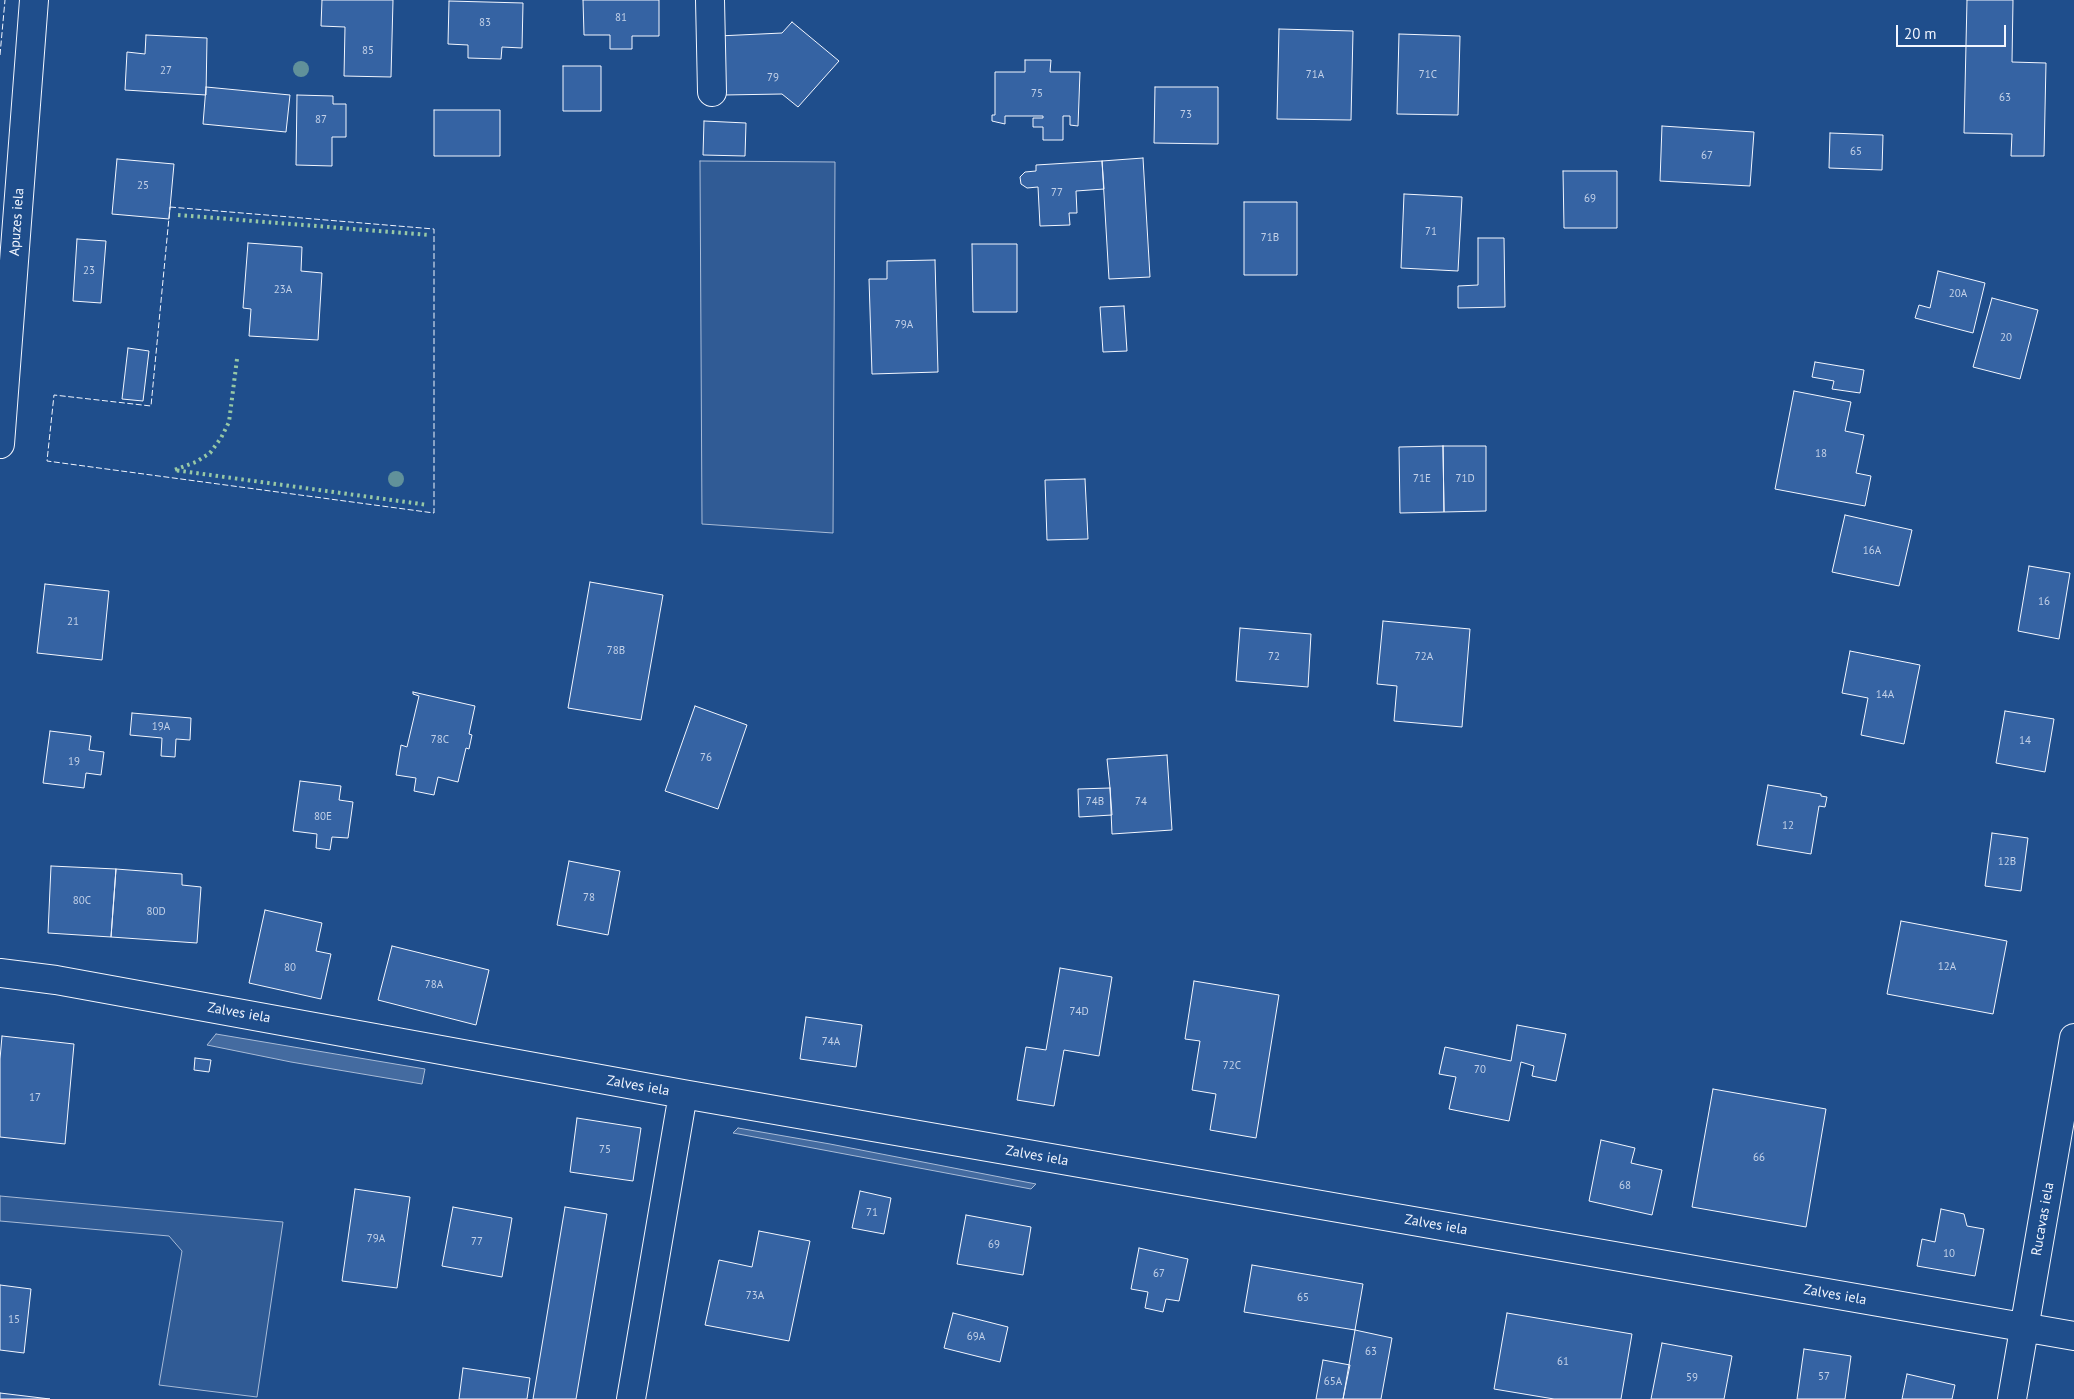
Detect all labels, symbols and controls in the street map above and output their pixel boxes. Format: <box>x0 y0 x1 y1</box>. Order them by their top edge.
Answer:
house number: 81 <box>615 11 627 25</box>
scale bar <box>1899 15 2009 47</box>
house number: 83 <box>479 16 491 30</box>
text: 20 m <box>1904 24 1937 43</box>
house number: 85 <box>362 44 374 58</box>
house number: 27 <box>160 64 172 78</box>
house number: 71A <box>1306 68 1324 82</box>
house number: 71C <box>1419 68 1437 82</box>
house number: 79 <box>767 71 779 85</box>
house number: 75 <box>1031 87 1043 101</box>
house number: 63 <box>1999 91 2011 105</box>
house number: 73 <box>1180 108 1192 122</box>
house number: 87 <box>315 113 327 127</box>
house number: 65 <box>1850 145 1862 159</box>
house number: 67 <box>1701 149 1713 163</box>
house number: 25 <box>137 179 149 193</box>
house number: 77 <box>1051 186 1063 200</box>
street label: Apuzes iela <box>6 188 28 256</box>
house number: 69 <box>1584 192 1596 206</box>
house number: 71 <box>1425 225 1437 239</box>
house number: 71B <box>1261 231 1279 245</box>
house number: 23 <box>83 264 95 278</box>
house number: 23A <box>274 283 292 297</box>
house number: 20A <box>1949 287 1967 301</box>
house number: 79A <box>895 318 913 332</box>
house number: 20 <box>2000 331 2012 345</box>
house number: 18 <box>1815 447 1827 461</box>
house number: 71E <box>1413 472 1431 486</box>
house number: 71D <box>1455 472 1475 486</box>
house number: 16A <box>1863 544 1881 558</box>
house number: 16 <box>2038 595 2050 609</box>
house number: 21 <box>67 615 79 629</box>
house number: 78B <box>607 644 625 658</box>
house number: 72 <box>1268 650 1280 664</box>
house number: 72A <box>1415 650 1433 664</box>
house number: 14A <box>1876 688 1894 702</box>
house number: 19A <box>152 720 170 734</box>
house number: 78C <box>431 733 449 747</box>
house number: 14 <box>2019 734 2031 748</box>
house number: 76 <box>700 751 712 765</box>
house number: 19 <box>68 755 80 769</box>
house number: 74B <box>1086 795 1104 809</box>
house number: 74 <box>1135 795 1147 809</box>
house number: 80E <box>314 810 332 824</box>
house number: 12 <box>1782 819 1794 833</box>
house number: 12B <box>1998 855 2016 869</box>
house number: 78 <box>583 891 595 905</box>
house number: 80C <box>73 894 91 908</box>
house number: 80D <box>146 905 166 919</box>
house number: 12A <box>1938 960 1956 974</box>
house number: 80 <box>284 961 296 975</box>
house number: 78A <box>425 978 443 992</box>
street label: Zalves iela <box>206 999 272 1027</box>
house number: 74D <box>1069 1005 1089 1019</box>
house number: 74A <box>822 1035 840 1049</box>
house number: 72C <box>1223 1059 1241 1073</box>
house number: 70 <box>1474 1063 1486 1077</box>
street label: Zalves iela <box>605 1072 671 1100</box>
house number: 17 <box>29 1091 41 1105</box>
street label: Zalves iela <box>1004 1142 1070 1170</box>
house number: 75 <box>599 1143 611 1157</box>
house number: 66 <box>1753 1151 1765 1165</box>
house number: 68 <box>1619 1179 1631 1193</box>
street label: Rucavas iela <box>2028 1181 2058 1257</box>
house number: 71 <box>866 1206 878 1220</box>
street label: Zalves iela <box>1403 1211 1469 1239</box>
house number: 79A <box>367 1232 385 1246</box>
house number: 77 <box>471 1235 483 1249</box>
house number: 69 <box>988 1238 1000 1252</box>
house number: 10 <box>1943 1247 1955 1261</box>
house number: 67 <box>1153 1267 1165 1281</box>
street label: Zalves iela <box>1802 1281 1868 1309</box>
house number: 73A <box>746 1289 764 1303</box>
house number: 65 <box>1297 1291 1309 1305</box>
house number: 15 <box>8 1313 20 1327</box>
house number: 69A <box>967 1330 985 1344</box>
house number: 63 <box>1365 1345 1377 1359</box>
house number: 61 <box>1557 1355 1569 1369</box>
house number: 57 <box>1818 1370 1830 1384</box>
house number: 59 <box>1686 1371 1698 1385</box>
house number: 65A <box>1324 1375 1342 1389</box>

